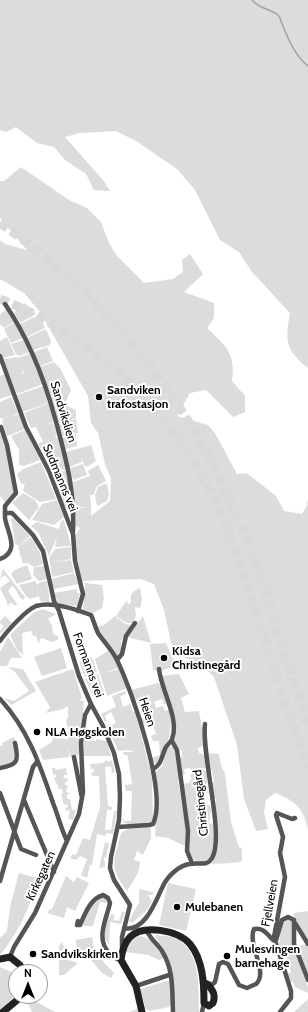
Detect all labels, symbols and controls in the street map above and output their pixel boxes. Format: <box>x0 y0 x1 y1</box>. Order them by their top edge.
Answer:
street label: Sandvikslien <box>47 380 79 444</box>
place label: Sandviken trafostasjon <box>107 383 168 411</box>
marker: Sandviken trafostasjon <box>94 392 104 402</box>
street label: Sudmanns vei <box>39 442 81 514</box>
street label: Formanns vei <box>70 631 106 699</box>
place label: Kidsa Christinegård <box>172 644 240 672</box>
marker: Kidsa Christinegård <box>159 653 169 663</box>
street label: Heien <box>136 696 158 728</box>
place label: NLA Høgskolen <box>45 725 125 739</box>
marker: NLA Høgskolen <box>32 727 42 737</box>
street label: Christinegård <box>190 769 212 837</box>
street label: Kirkegaten <box>23 849 59 903</box>
street label: Fjellveien <box>259 878 281 928</box>
place label: Mulebanen <box>185 900 243 914</box>
marker: Mulebanen <box>172 902 182 912</box>
place label: Mulesvingen barnehage <box>235 942 300 970</box>
place label: Sandvikskirken <box>41 947 118 961</box>
marker: Sandvikskirken <box>28 949 38 959</box>
marker: Mulesvingen barnehage <box>222 951 232 961</box>
north arrow <box>8 964 48 1004</box>
text: N <box>24 966 32 980</box>

